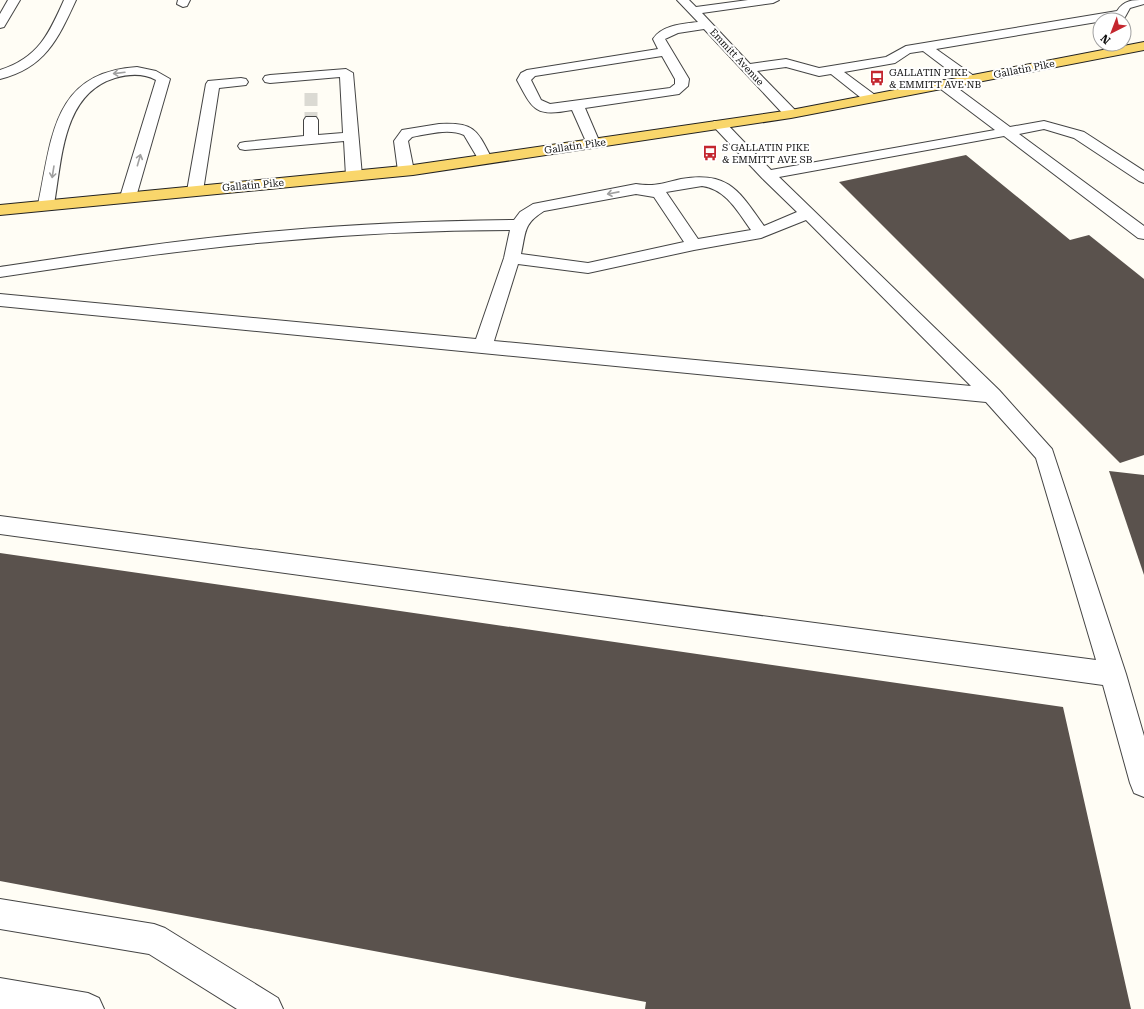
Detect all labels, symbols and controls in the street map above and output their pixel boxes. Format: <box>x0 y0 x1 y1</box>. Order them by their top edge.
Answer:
north arrow <box>1092 12 1132 52</box>
street label: Emmitt Avenue <box>708 26 767 88</box>
text: N <box>1098 31 1113 47</box>
street label: Gallatin Pike <box>993 58 1056 80</box>
place label: GALLATIN PIKE & EMMITT AVE NB <box>889 67 982 90</box>
one-way arrow <box>113 69 126 77</box>
bus stop icon: GALLATIN PIKE & EMMITT AVE NB <box>868 69 886 87</box>
street label: Gallatin Pike <box>544 136 607 156</box>
place label: S GALLATIN PIKE & EMMITT AVE SB <box>722 142 813 165</box>
bus stop icon: S GALLATIN PIKE & EMMITT AVE SB <box>701 144 719 162</box>
one-way arrow <box>136 154 143 167</box>
one-way arrow <box>49 165 57 178</box>
street label: Gallatin Pike <box>222 177 285 193</box>
one-way arrow <box>607 190 620 198</box>

